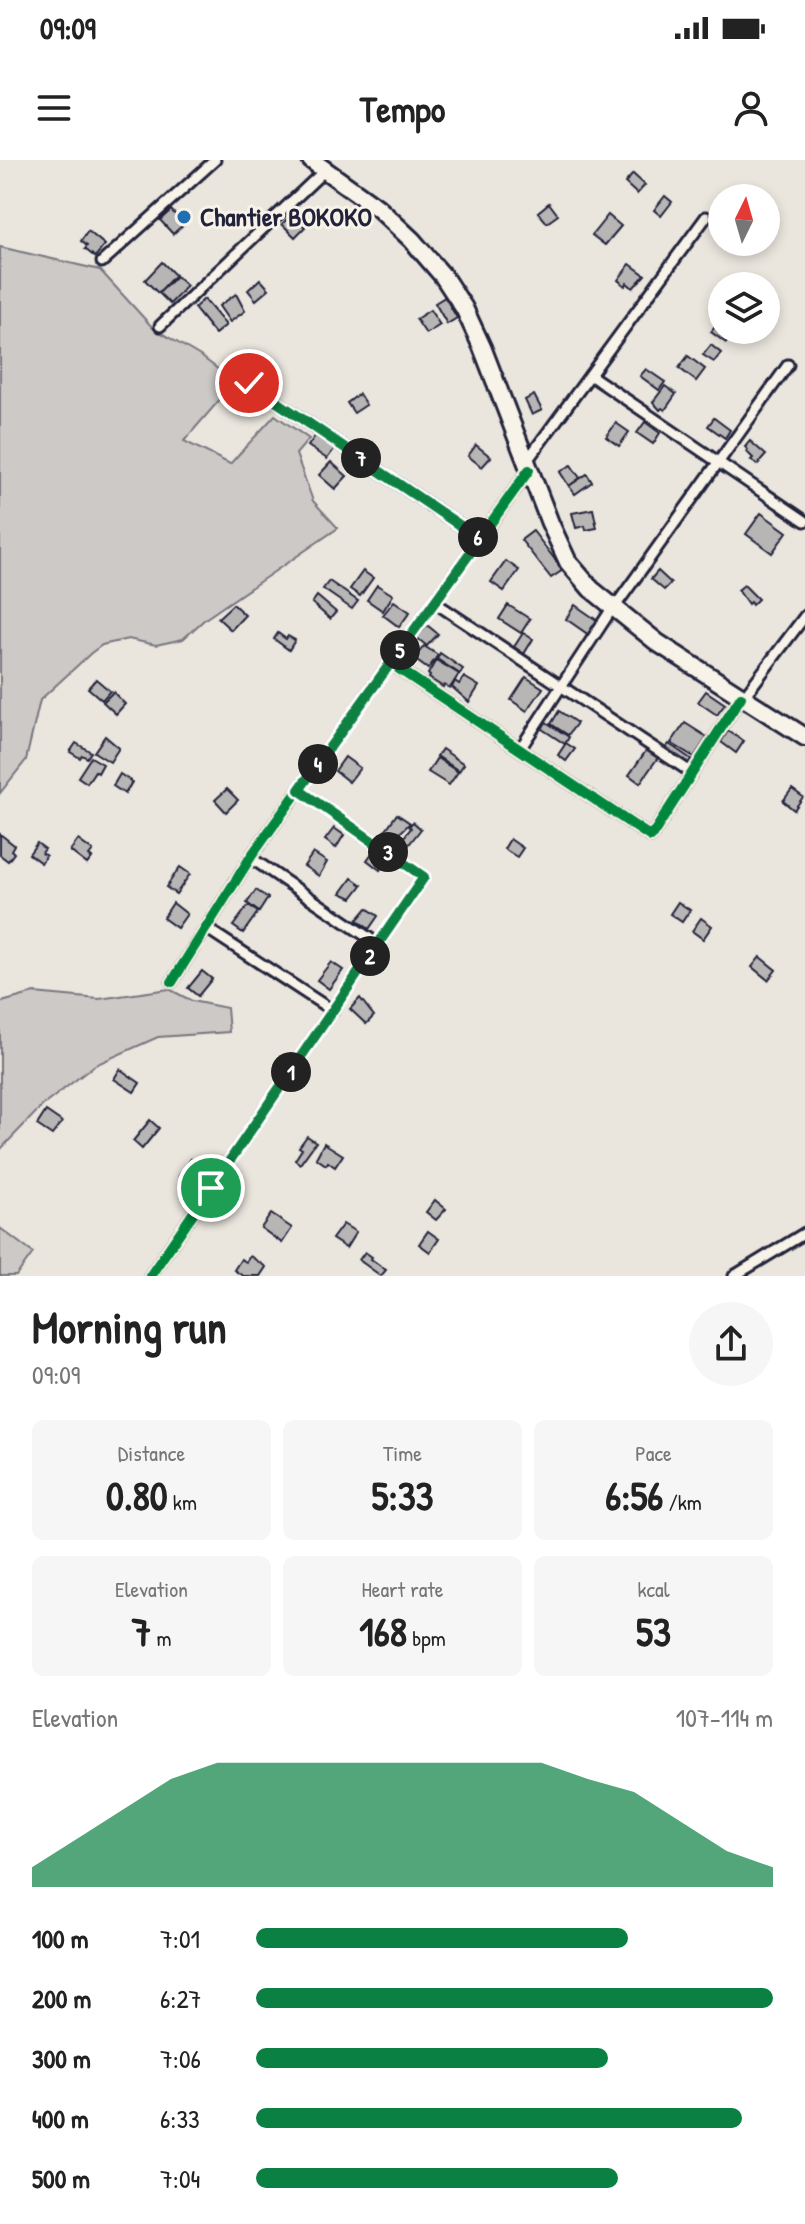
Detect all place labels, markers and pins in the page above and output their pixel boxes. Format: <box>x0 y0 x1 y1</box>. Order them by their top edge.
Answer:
place label: Chantier BOKOKO <box>200 199 373 234</box>
marker: Chantier BOKOKO <box>175 208 193 226</box>
pin <box>215 349 283 417</box>
pin: 7 <box>341 438 381 478</box>
pin: 6 <box>458 517 498 557</box>
pin: 5 <box>380 630 420 670</box>
pin: 4 <box>298 744 338 784</box>
pin: 3 <box>368 832 408 872</box>
pin: 2 <box>350 936 390 976</box>
pin: 1 <box>271 1052 311 1092</box>
pin <box>177 1154 245 1222</box>

